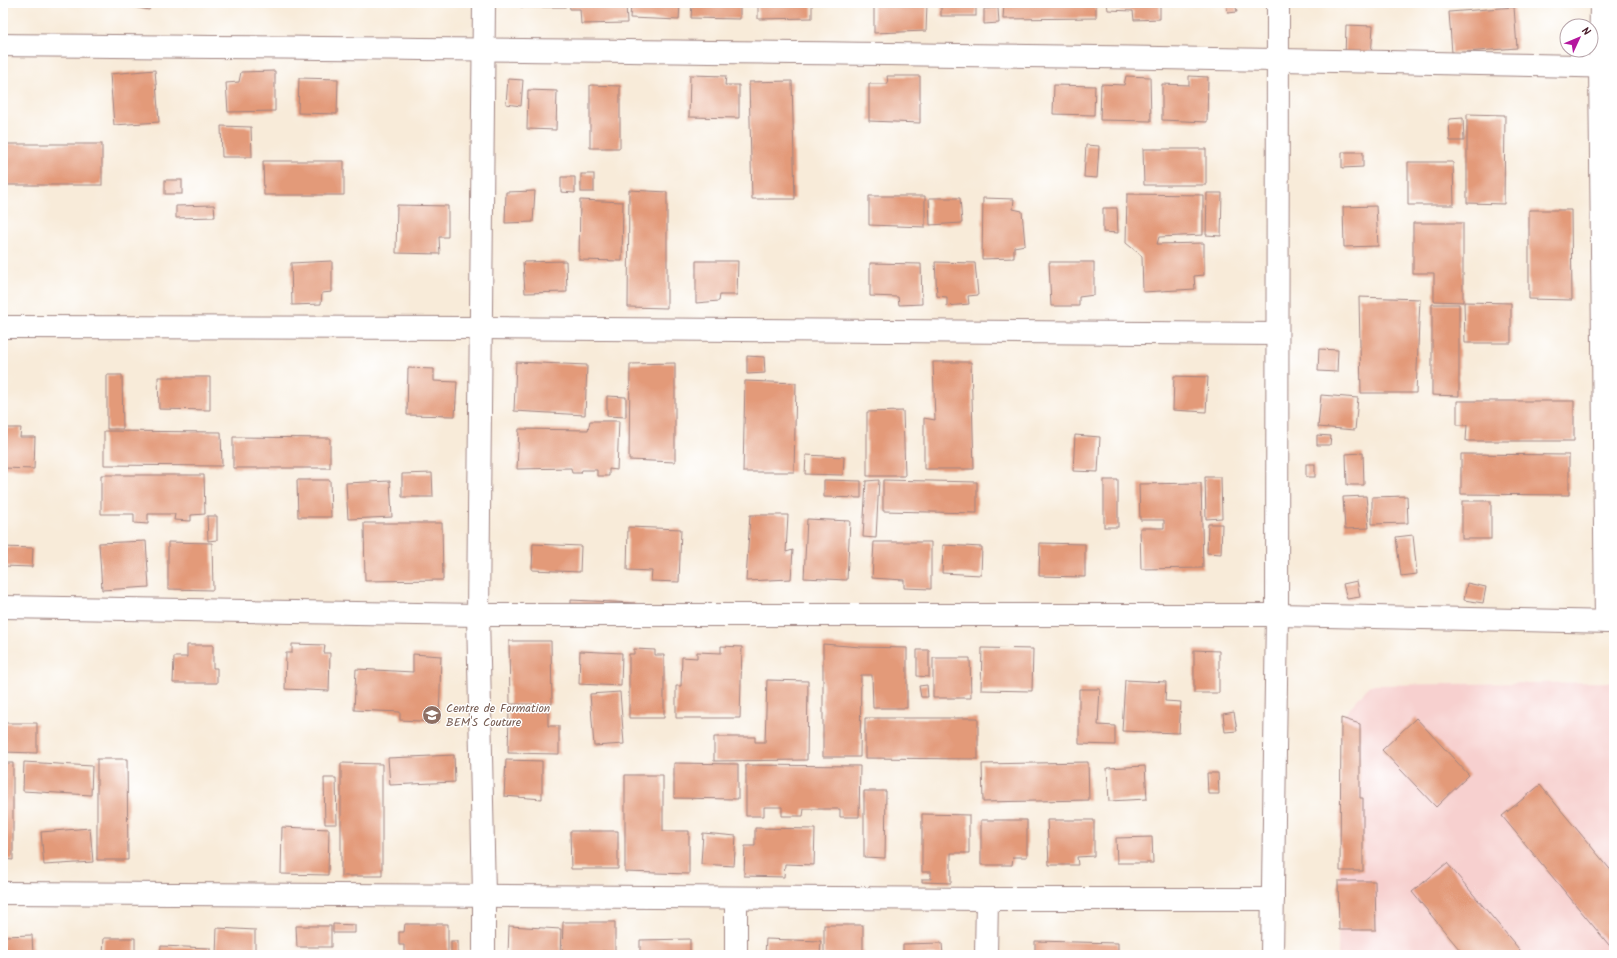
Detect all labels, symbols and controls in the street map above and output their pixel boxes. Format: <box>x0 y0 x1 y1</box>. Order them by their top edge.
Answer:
north arrow <box>1559 18 1599 58</box>
text: N <box>1577 23 1594 41</box>
place label: Centre de Formation BEM'S Couture <box>446 699 550 732</box>
school or university icon: Centre de Formation BEM'S Couture <box>421 704 443 726</box>

